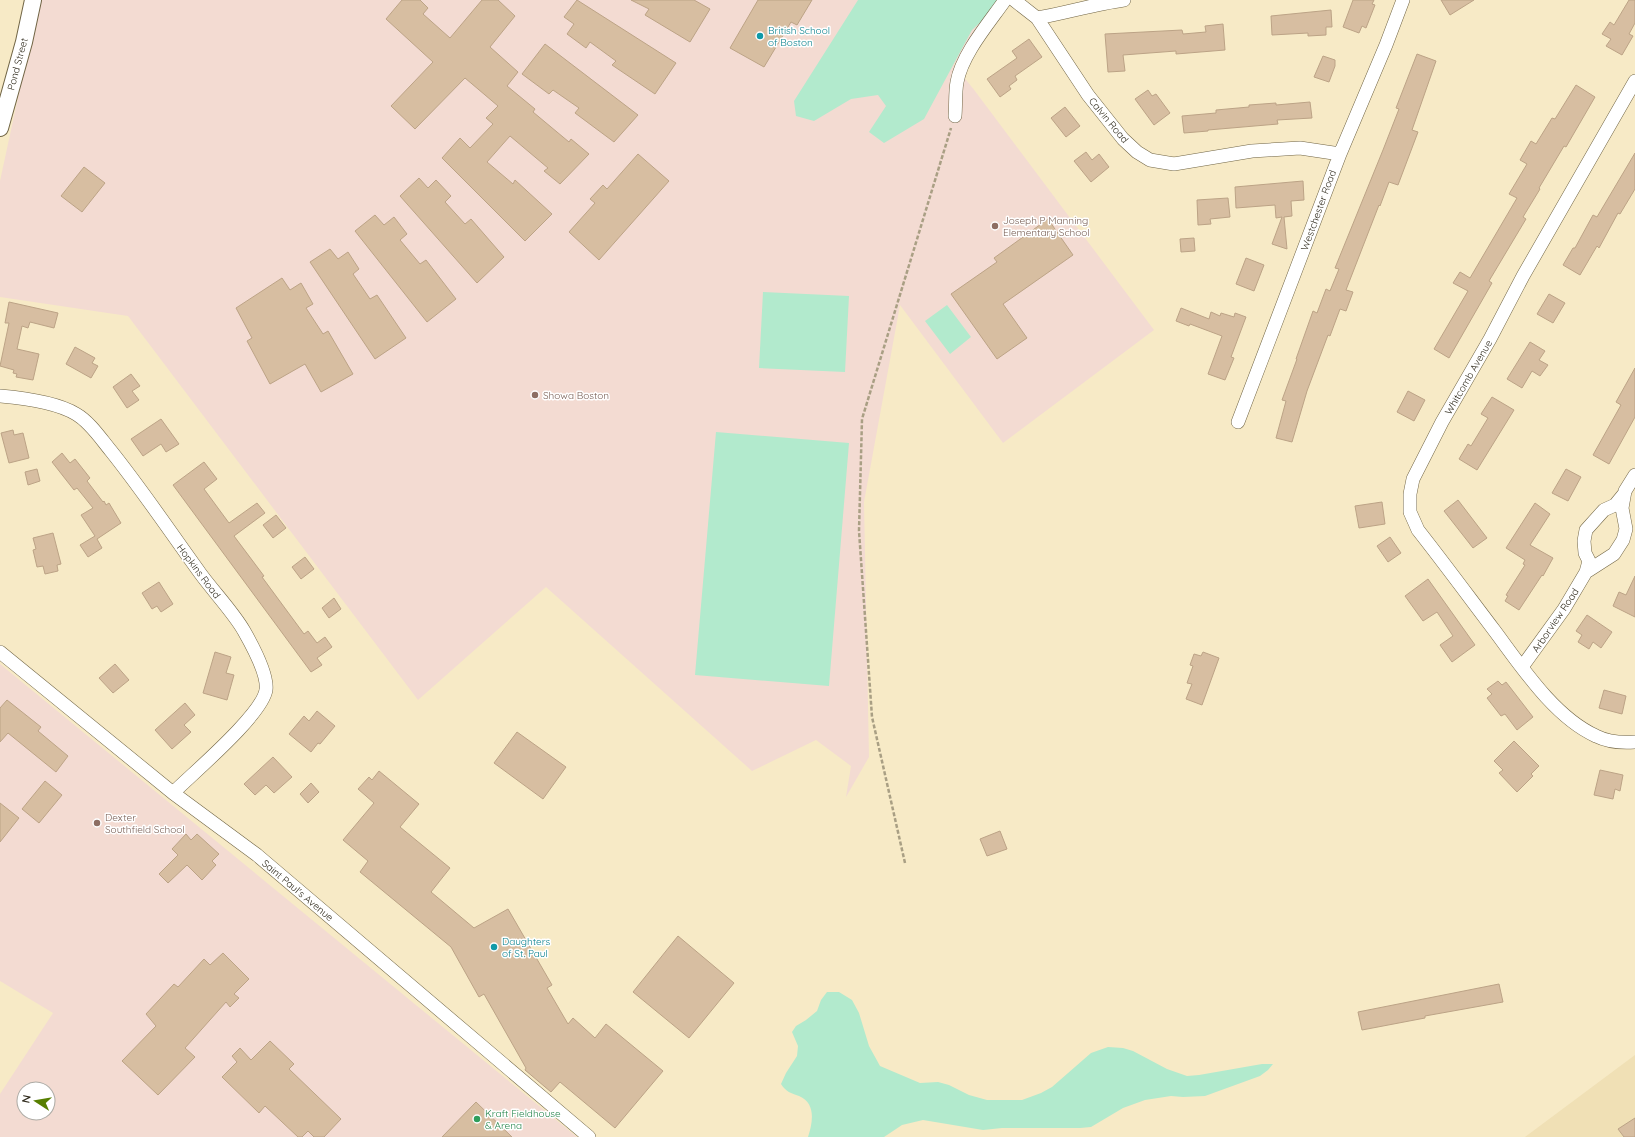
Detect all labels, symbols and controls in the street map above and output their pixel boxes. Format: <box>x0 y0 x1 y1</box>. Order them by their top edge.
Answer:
place label: British School of Boston <box>768 24 830 49</box>
marker: British School of Boston <box>755 31 765 41</box>
street label: Pond Street <box>4 36 31 92</box>
street label: Calvin Road <box>1086 95 1131 146</box>
street label: Westchester Road <box>1298 168 1339 252</box>
place label: Joseph P Manning Elementary School <box>1003 214 1090 239</box>
marker: Joseph P Manning Elementary School <box>990 221 1000 231</box>
street label: Whitcomb Avenue <box>1442 337 1495 417</box>
place label: Showa Boston <box>543 389 609 402</box>
marker: Showa Boston <box>530 390 540 400</box>
street label: Hopkins Road <box>174 542 223 601</box>
street label: Arborview Road <box>1529 586 1582 655</box>
place label: Dexter Southfield School <box>105 811 185 836</box>
marker: Dexter Southfield School <box>92 818 102 828</box>
street label: Saint Paul's Avenue <box>259 857 336 924</box>
place label: Daughters of St. Paul <box>502 935 550 960</box>
marker: Daughters of St. Paul <box>489 942 499 952</box>
north arrow <box>16 1081 56 1121</box>
text: N <box>19 1094 34 1104</box>
place label: Kraft Fieldhouse & Arena <box>485 1107 561 1132</box>
marker: Kraft Fieldhouse & Arena <box>472 1114 482 1124</box>

